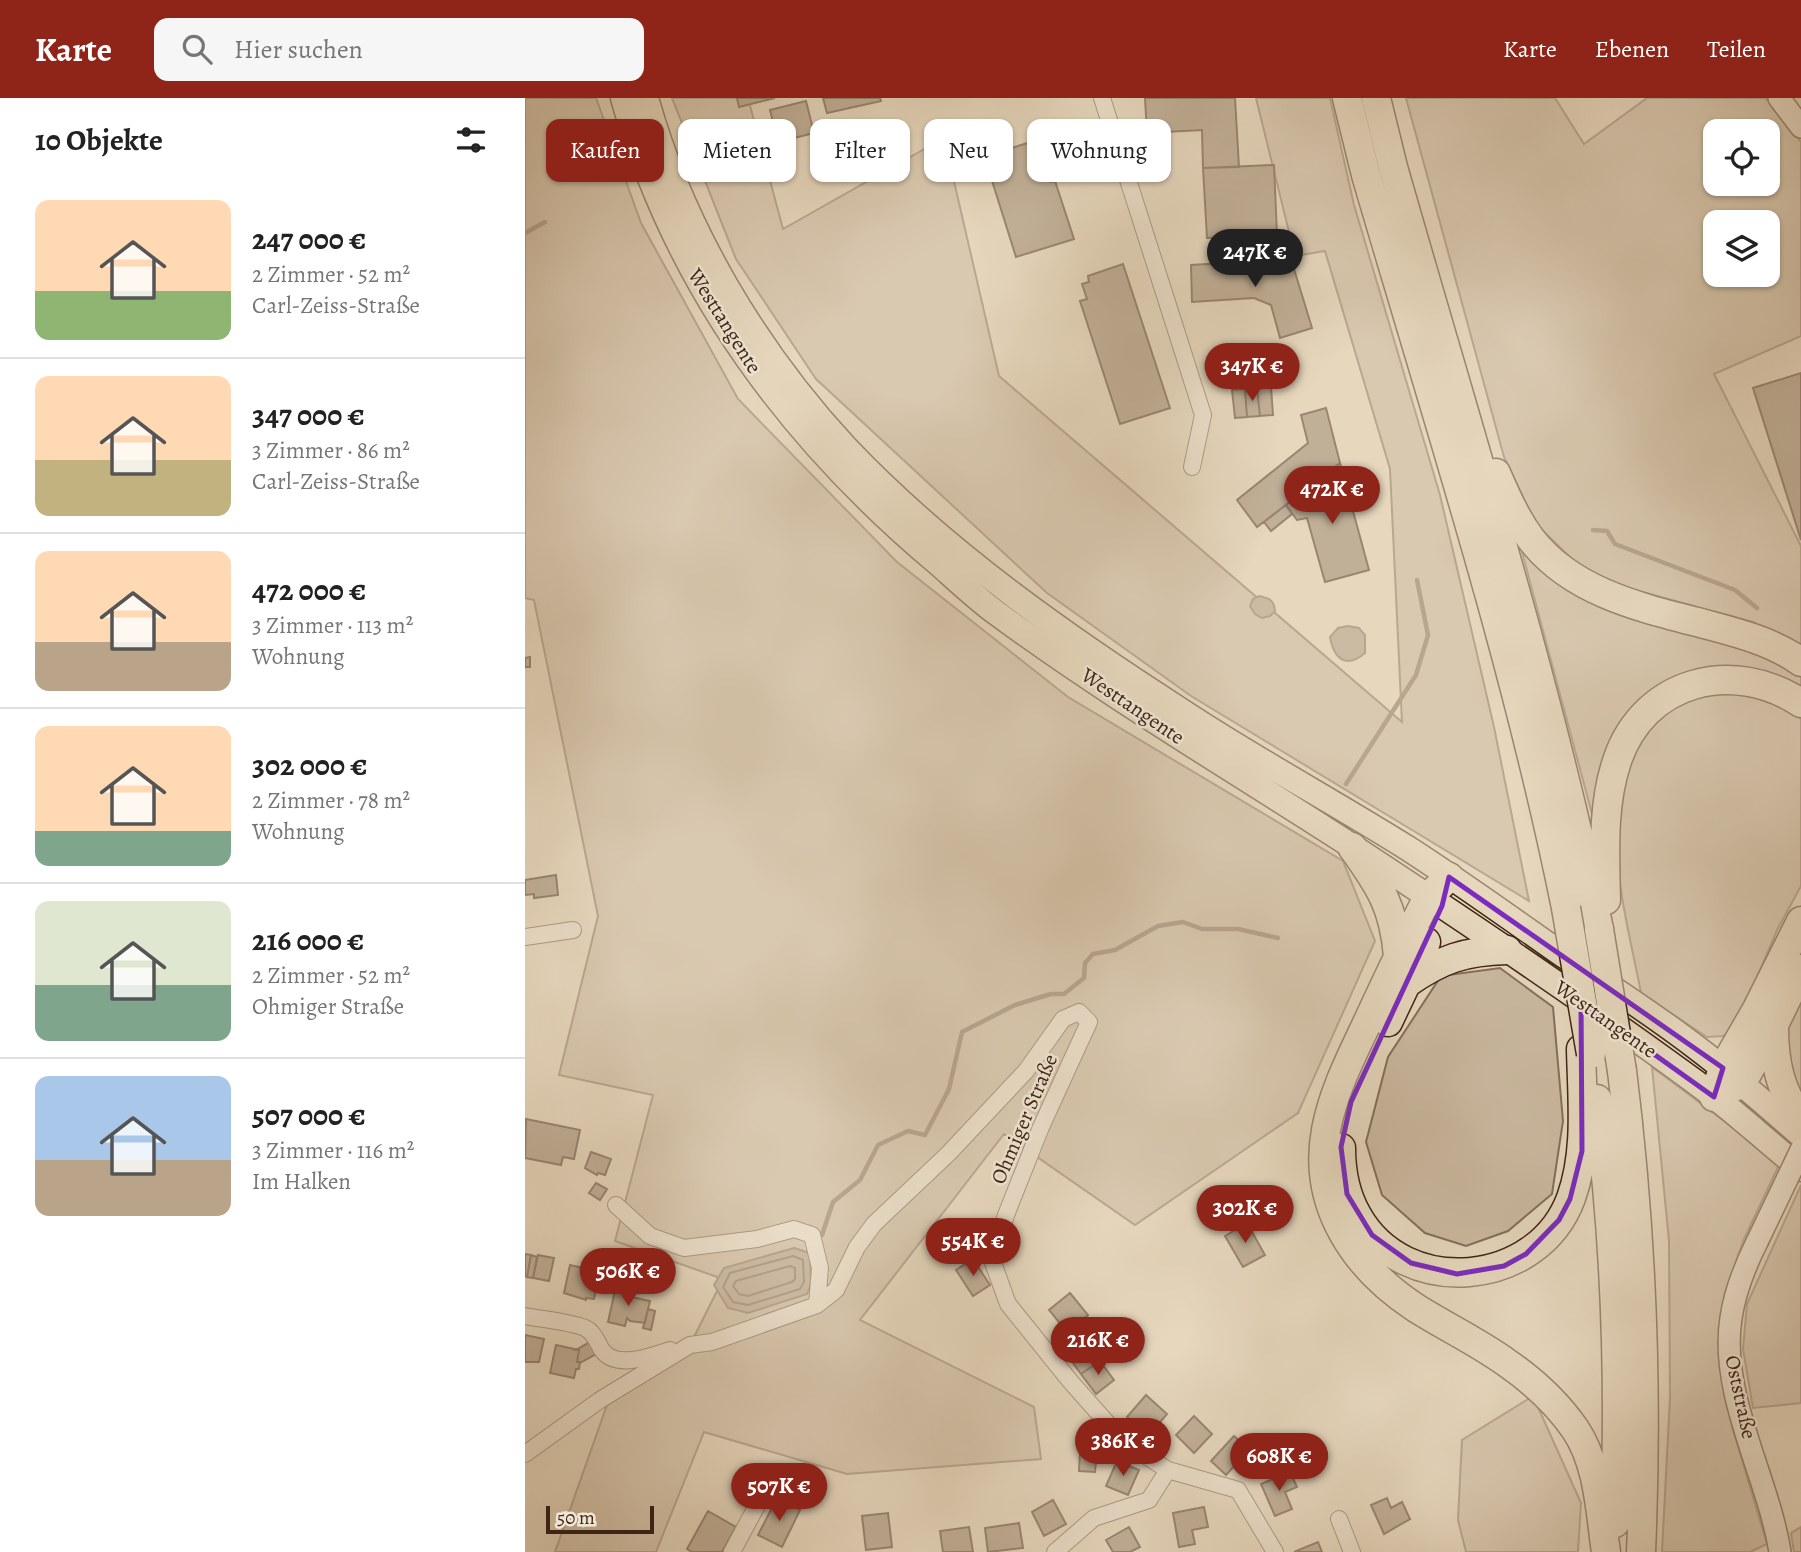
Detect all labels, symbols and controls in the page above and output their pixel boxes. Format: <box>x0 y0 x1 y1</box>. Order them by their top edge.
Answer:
search box <box>154 18 644 81</box>
text: Karte <box>35 27 112 72</box>
icon: search <box>178 30 216 68</box>
text: Hier suchen <box>234 32 363 67</box>
text: Karte <box>1503 33 1557 65</box>
text: Ebenen <box>1595 33 1669 65</box>
text: Teilen <box>1707 33 1766 65</box>
chip: Kaufen <box>546 119 664 182</box>
chip: Mieten <box>678 119 796 182</box>
chip: Filter <box>810 119 910 182</box>
chip: Neu <box>924 119 1013 182</box>
chip: Wohnung <box>1027 119 1171 182</box>
map controls <box>1703 119 1780 287</box>
button: locate <box>1703 119 1780 196</box>
text: 10 Objekte <box>35 120 163 160</box>
icon: filters <box>452 121 490 159</box>
button: layers <box>1703 210 1780 287</box>
text: 247 000 € <box>252 219 366 259</box>
icon: home <box>91 228 175 312</box>
pin: 247K € <box>1198 230 1312 289</box>
text: 247K € <box>1223 236 1287 267</box>
text: 2 Zimmer · 52 m² <box>252 259 410 290</box>
street label: Westtangente <box>681 262 768 379</box>
text: Carl-Zeiss-Straße <box>252 290 420 321</box>
pin: 347K € <box>1195 344 1309 403</box>
text: 347K € <box>1221 350 1283 381</box>
text: 347 000 € <box>252 395 365 435</box>
icon: home <box>91 404 175 488</box>
text: 3 Zimmer · 86 m² <box>252 435 410 466</box>
text: Carl-Zeiss-Straße <box>252 466 420 497</box>
pin: 472K € <box>1275 466 1389 526</box>
text: 472K € <box>1300 473 1364 504</box>
text: 472 000 € <box>252 570 366 610</box>
icon: home <box>91 579 175 663</box>
text: 3 Zimmer · 113 m² <box>252 610 413 641</box>
text: Wohnung <box>252 641 345 672</box>
street label: Westtangente <box>1075 661 1190 751</box>
text: 302 000 € <box>252 745 367 785</box>
icon: home <box>91 754 175 838</box>
text: 2 Zimmer · 78 m² <box>252 785 410 816</box>
text: Wohnung <box>252 816 345 847</box>
text: 216 000 € <box>252 920 364 960</box>
icon: home <box>91 929 175 1013</box>
text: 2 Zimmer · 52 m² <box>252 960 410 991</box>
street label: Westtangente <box>1549 973 1663 1065</box>
text: Ohmiger Straße <box>252 991 404 1022</box>
street label: Ohmiger Straße <box>984 1050 1064 1188</box>
text: 507 000 € <box>252 1095 366 1135</box>
icon: home <box>91 1104 175 1188</box>
text: 3 Zimmer · 116 m² <box>252 1135 414 1166</box>
text: Im Halken <box>252 1166 351 1197</box>
pin: 302K € <box>1188 1186 1302 1245</box>
text: 302K € <box>1213 1192 1277 1223</box>
pin: 554K € <box>916 1218 1030 1278</box>
text: 554K € <box>942 1225 1004 1256</box>
pin: 506K € <box>571 1248 685 1308</box>
text: 506K € <box>596 1255 660 1286</box>
pin: 216K € <box>1041 1318 1155 1377</box>
text: 216K € <box>1067 1324 1129 1355</box>
street label: Oststraße <box>1718 1353 1764 1441</box>
pin: 386K € <box>1066 1418 1180 1478</box>
text: 386K € <box>1091 1425 1155 1456</box>
pin: 608K € <box>1222 1434 1336 1493</box>
text: 608K € <box>1246 1440 1312 1471</box>
pin: 507K € <box>722 1464 836 1523</box>
text: 507K € <box>747 1470 811 1501</box>
scale bar <box>546 1503 655 1535</box>
text: 50 m <box>557 1505 595 1531</box>

